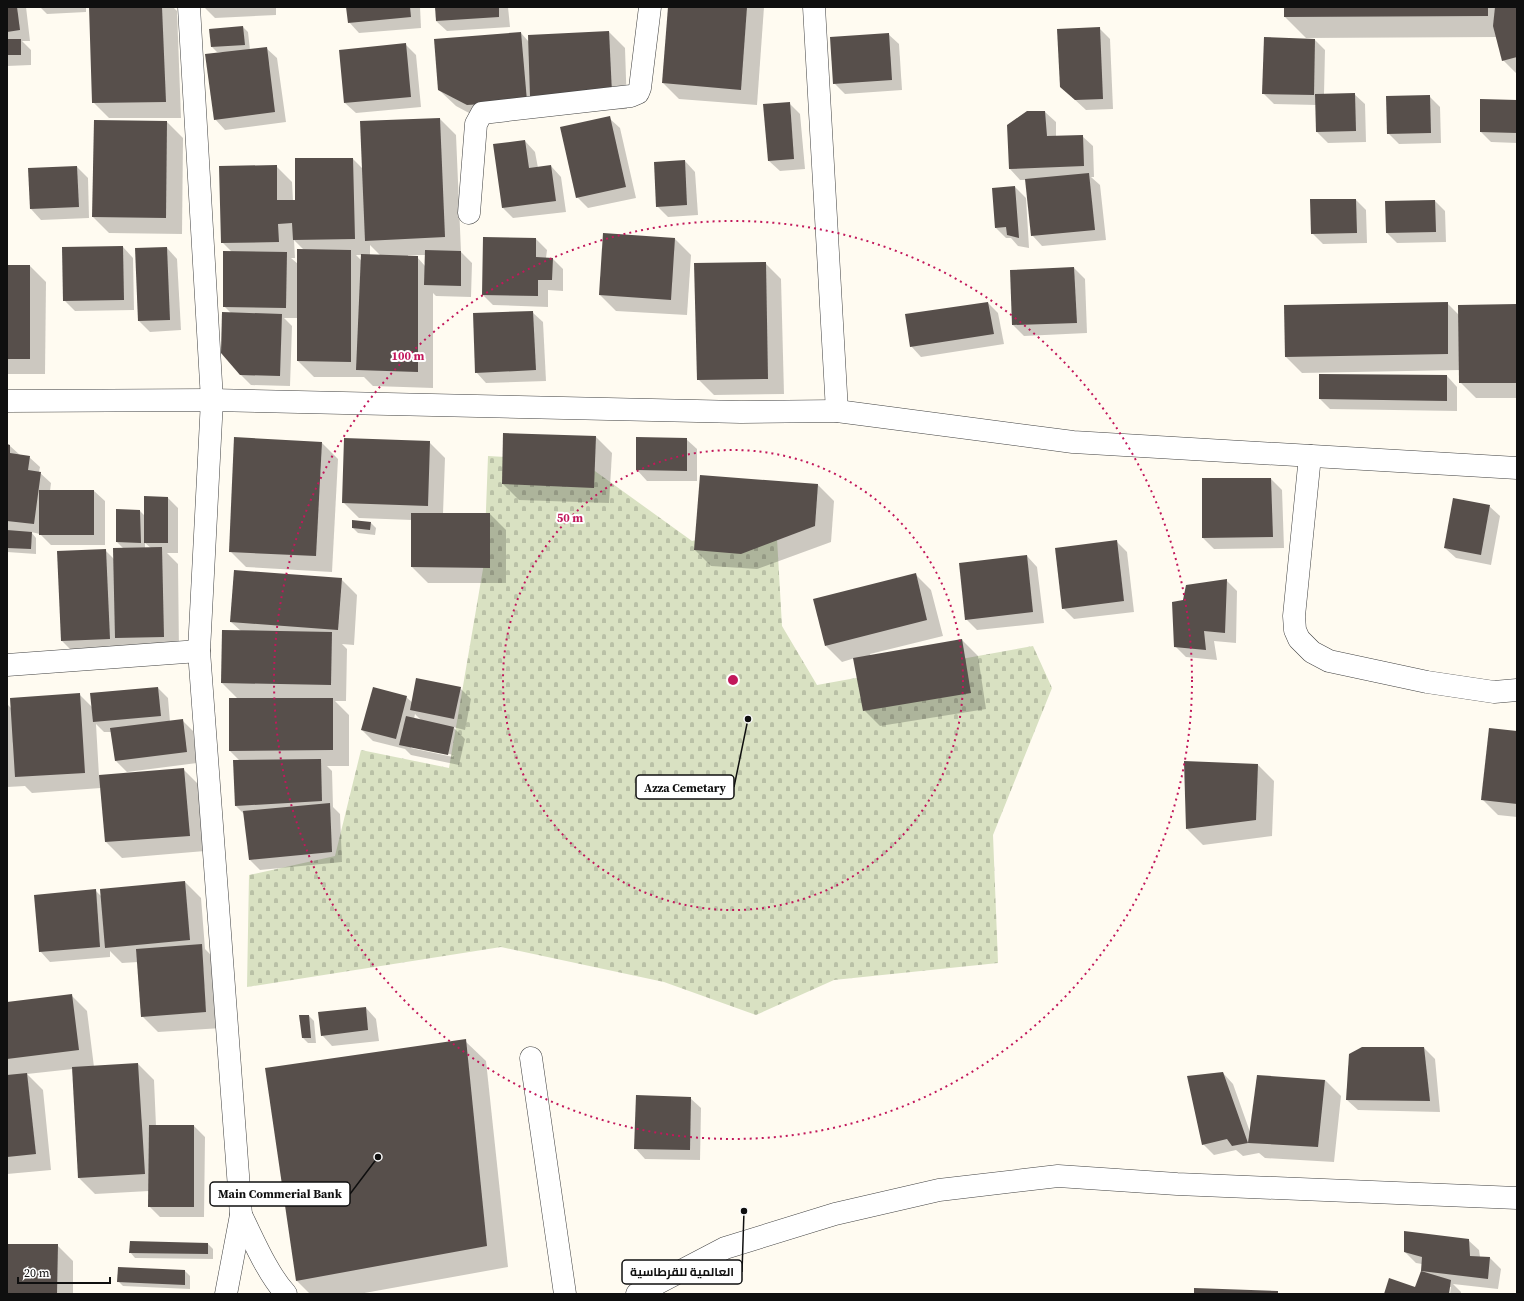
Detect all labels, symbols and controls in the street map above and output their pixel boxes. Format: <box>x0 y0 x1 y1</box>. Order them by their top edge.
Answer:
text: 100 m <box>392 348 425 364</box>
text: 50 m <box>557 510 583 526</box>
centre of rings <box>726 673 740 687</box>
callout: Azza Cemetary <box>636 775 734 799</box>
text: Azza Cemetary <box>644 780 727 796</box>
callout: Main Commerial Bank <box>210 1182 350 1206</box>
text: Main Commerial Bank <box>218 1186 343 1202</box>
scale bar <box>18 1259 110 1285</box>
callout: العالمية للقرطاسية <box>622 1260 742 1284</box>
text: العالمية للقرطاسية <box>630 1264 734 1280</box>
text: 20 m <box>24 1265 50 1281</box>

